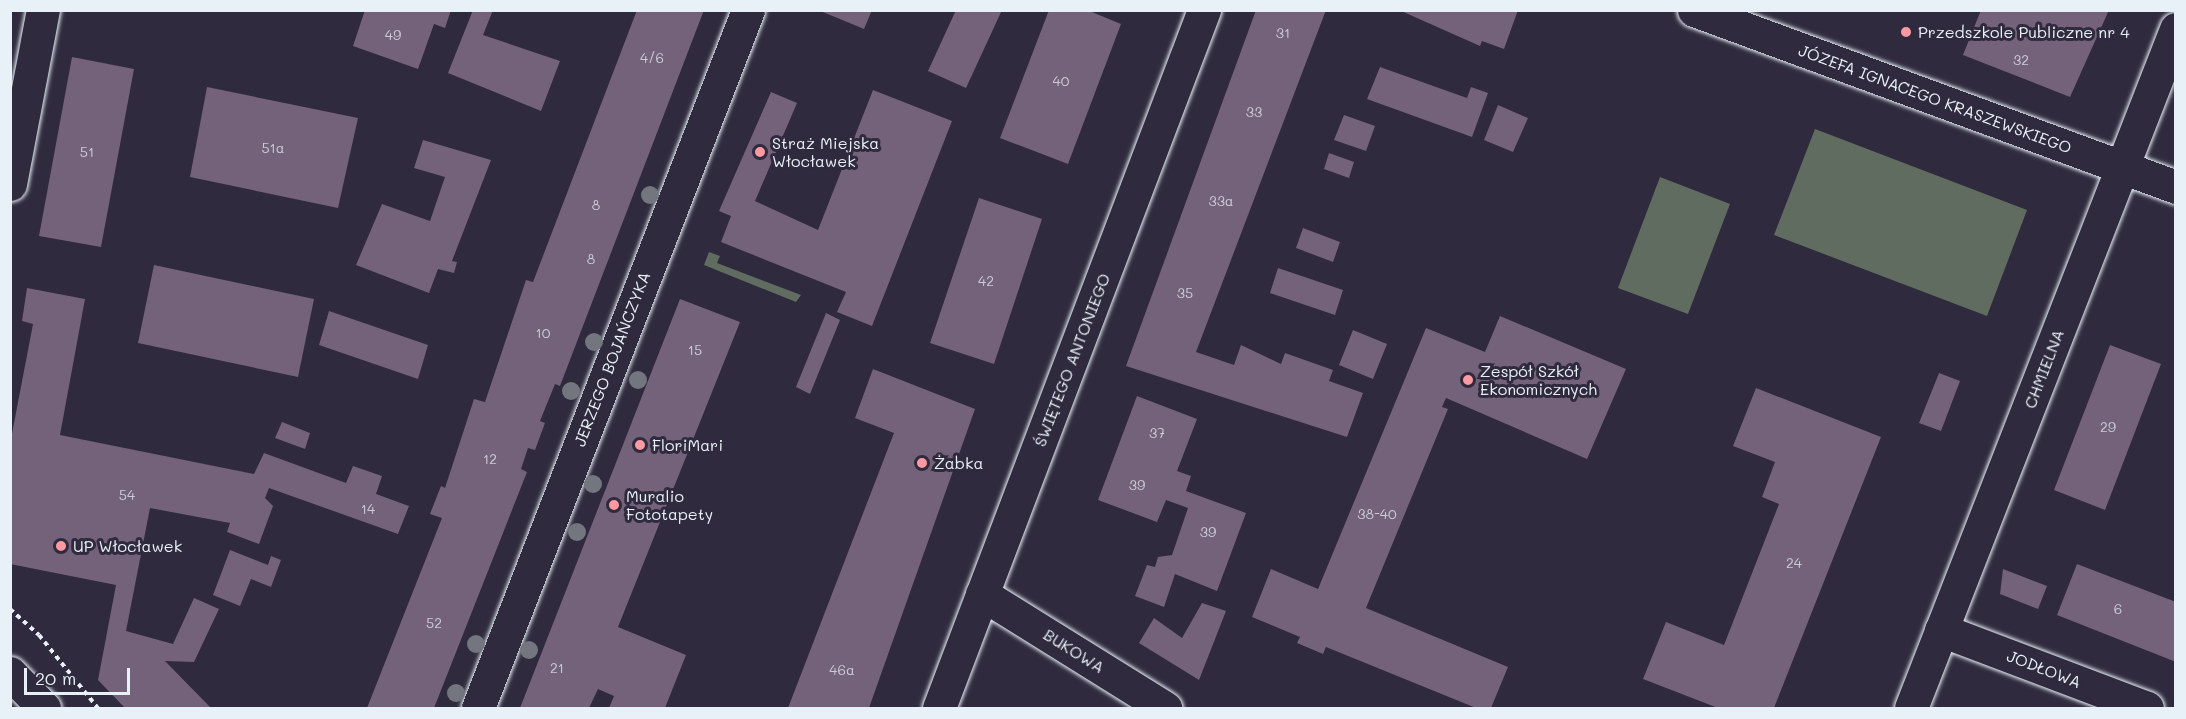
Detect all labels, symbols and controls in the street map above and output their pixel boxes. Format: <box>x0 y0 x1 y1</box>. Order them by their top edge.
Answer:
place label: Przedszkole Publiczne nr 4 <box>1918 22 2130 42</box>
house number: 31 <box>1276 25 1290 41</box>
marker: Przedszkole Publiczne nr 4 <box>1899 25 1913 39</box>
house number: 49 <box>385 27 401 43</box>
street label: JÓZEFA IGNACEGO KRASZEWSKIEGO <box>1796 41 2074 157</box>
house number: 4/6 <box>640 50 664 66</box>
house number: 32 <box>2013 52 2029 68</box>
house number: 40 <box>1053 73 1069 89</box>
house number: 33 <box>1246 104 1262 120</box>
place label: Straż Miejska Włocławek <box>772 133 879 171</box>
house number: 51a <box>261 140 285 156</box>
house number: 51 <box>80 144 94 160</box>
marker: Straż Miejska Włocławek <box>753 145 767 159</box>
house number: 33a <box>1208 193 1234 209</box>
house number: 8 <box>592 197 600 213</box>
house number: 8 <box>587 251 595 267</box>
street label: JERZEGO BOJAŃCZYKA <box>570 269 654 449</box>
street label: ŚWIĘTEGO ANTONIEGO <box>1030 271 1114 449</box>
house number: 42 <box>978 273 994 289</box>
house number: 35 <box>1177 285 1193 301</box>
house number: 10 <box>536 325 550 341</box>
street label: CHMIELNA <box>2020 327 2068 411</box>
house number: 15 <box>688 342 702 358</box>
place label: Zespół Szkół Ekonomicznych <box>1480 361 1597 399</box>
marker: Zespół Szkół Ekonomicznych <box>1461 373 1475 387</box>
house number: 29 <box>2100 419 2116 435</box>
house number: 37 <box>1149 425 1165 441</box>
place label: FloriMari <box>652 435 723 455</box>
marker: FloriMari <box>633 438 647 452</box>
house number: 12 <box>483 451 497 467</box>
place label: Żabka <box>934 453 983 473</box>
marker: Żabka <box>915 456 929 470</box>
house number: 39 <box>1129 477 1145 493</box>
place label: Muralio Fototapety <box>626 486 713 524</box>
house number: 54 <box>119 487 135 503</box>
marker: Muralio Fototapety <box>607 498 621 512</box>
house number: 14 <box>361 501 375 517</box>
house number: 38-40 <box>1357 506 1397 522</box>
house number: 39 <box>1200 524 1216 540</box>
place label: UP Włocławek <box>73 536 182 556</box>
marker: UP Włocławek <box>54 539 68 553</box>
house number: 24 <box>1786 555 1802 571</box>
house number: 6 <box>2114 601 2122 617</box>
house number: 52 <box>426 615 442 631</box>
street label: BUKOWA <box>1040 625 1108 677</box>
street label: JODŁOWA <box>2004 646 2084 692</box>
scale bar <box>27 656 134 694</box>
house number: 21 <box>550 660 564 676</box>
house number: 46a <box>829 662 855 678</box>
text: 20 m <box>35 666 76 690</box>

